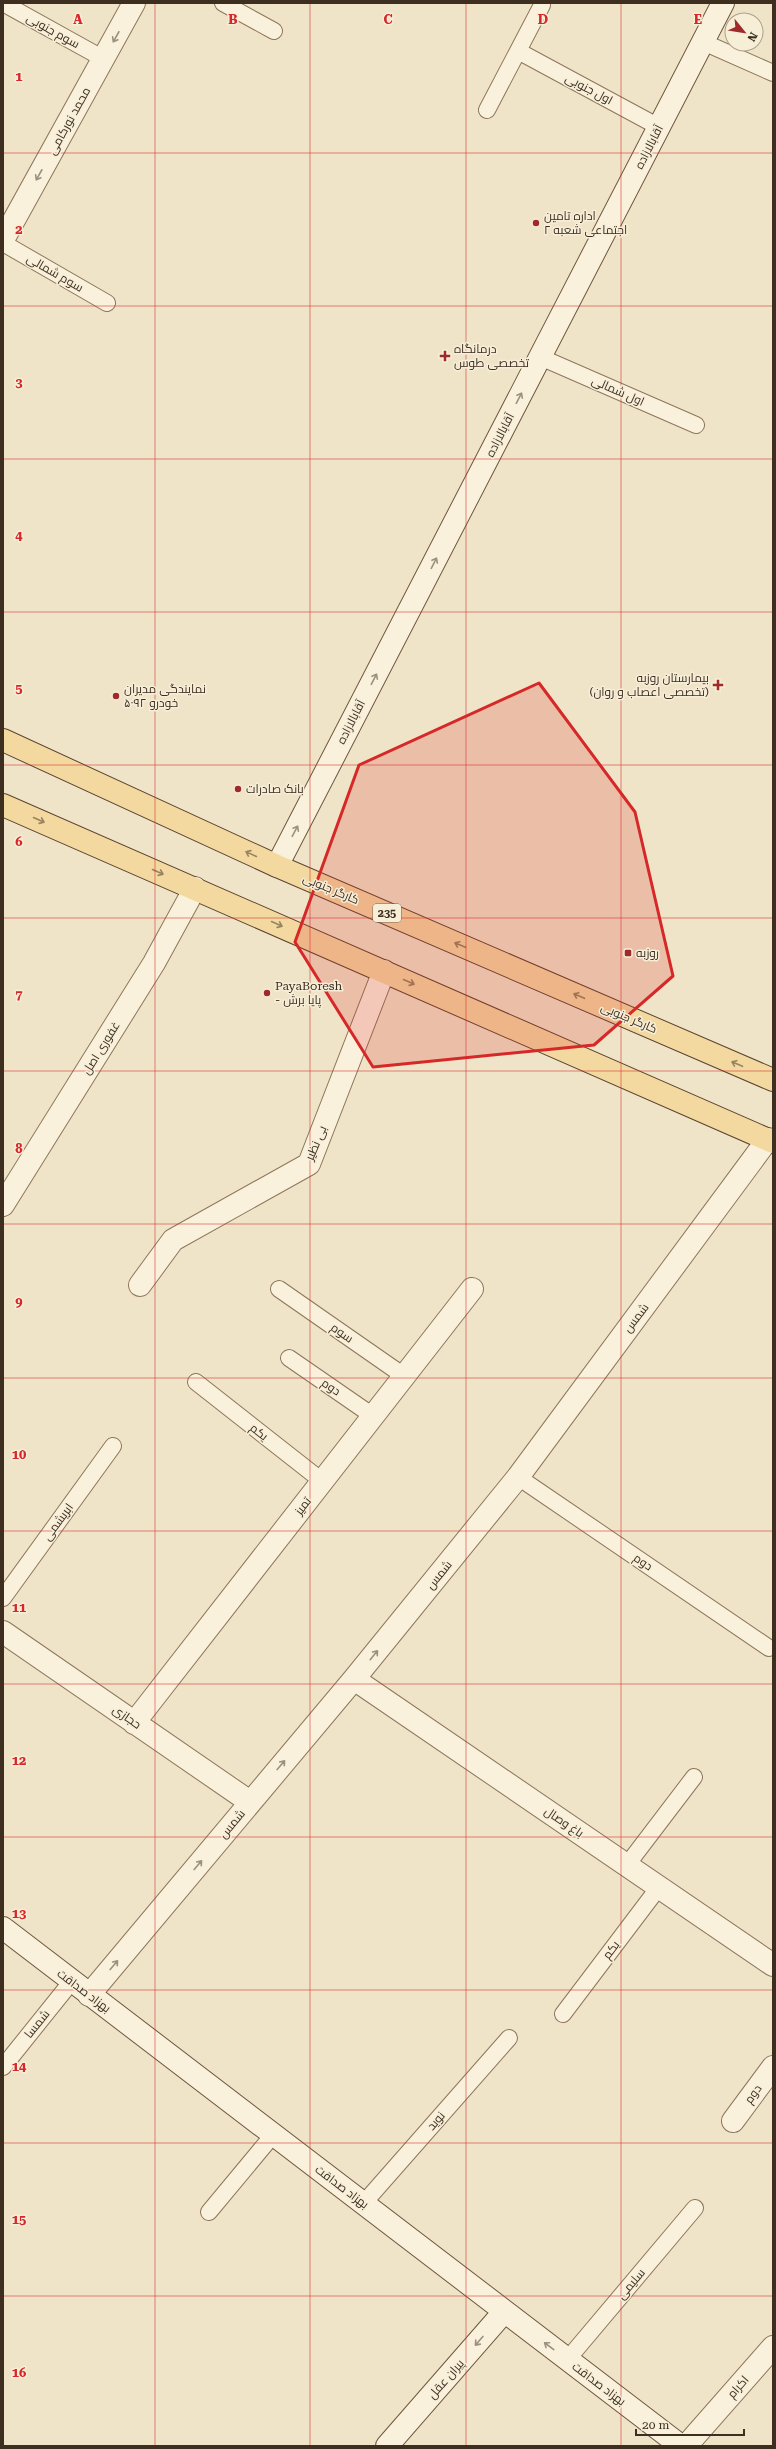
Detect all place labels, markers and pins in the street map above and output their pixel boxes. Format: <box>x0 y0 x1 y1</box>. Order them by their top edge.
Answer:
place label: اداره تامین اجتماعی شعبه ۲ <box>544 209 627 237</box>
marker: اداره تامین اجتماعی شعبه ۲ <box>531 218 541 228</box>
place label: درمانگاه تخصصی طوس <box>454 342 530 370</box>
marker: درمانگاه تخصصی طوس <box>439 350 451 362</box>
place label: بیمارستان روزبه (تخصصی اعصاب و روان) <box>589 671 709 699</box>
marker: بیمارستان روزبه (تخصصی اعصاب و روان) <box>712 679 724 691</box>
place label: نمایندگی مدیران خودرو ۵۰۹۲ <box>124 682 206 710</box>
marker: نمایندگی مدیران خودرو ۵۰۹۲ <box>111 691 121 701</box>
place label: بانک صادرات <box>246 782 304 796</box>
marker: بانک صادرات <box>233 784 243 794</box>
place label: روزبه <box>636 946 659 960</box>
marker: روزبه <box>623 948 633 958</box>
place label: PayaBoresh - پایا برش <box>275 979 343 1009</box>
marker: PayaBoresh - پایا برش <box>262 988 272 998</box>

